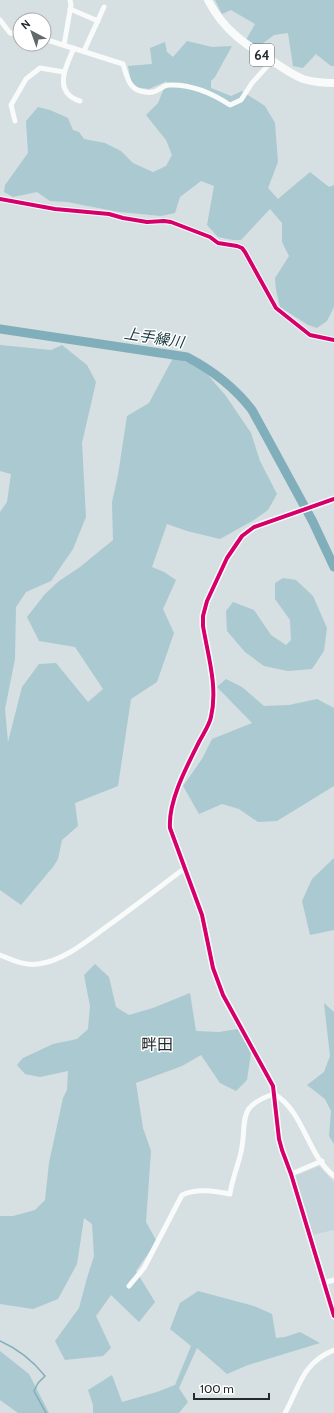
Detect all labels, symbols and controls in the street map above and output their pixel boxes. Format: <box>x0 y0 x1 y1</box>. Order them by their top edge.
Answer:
north arrow <box>12 12 52 52</box>
text: N <box>18 17 33 32</box>
road number: 64 <box>250 44 274 66</box>
water label: 上手繰川 <box>123 324 187 352</box>
district label: 畔田 <box>141 1035 173 1054</box>
scale bar <box>194 1375 269 1401</box>
text: 100 m <box>200 1381 234 1396</box>

